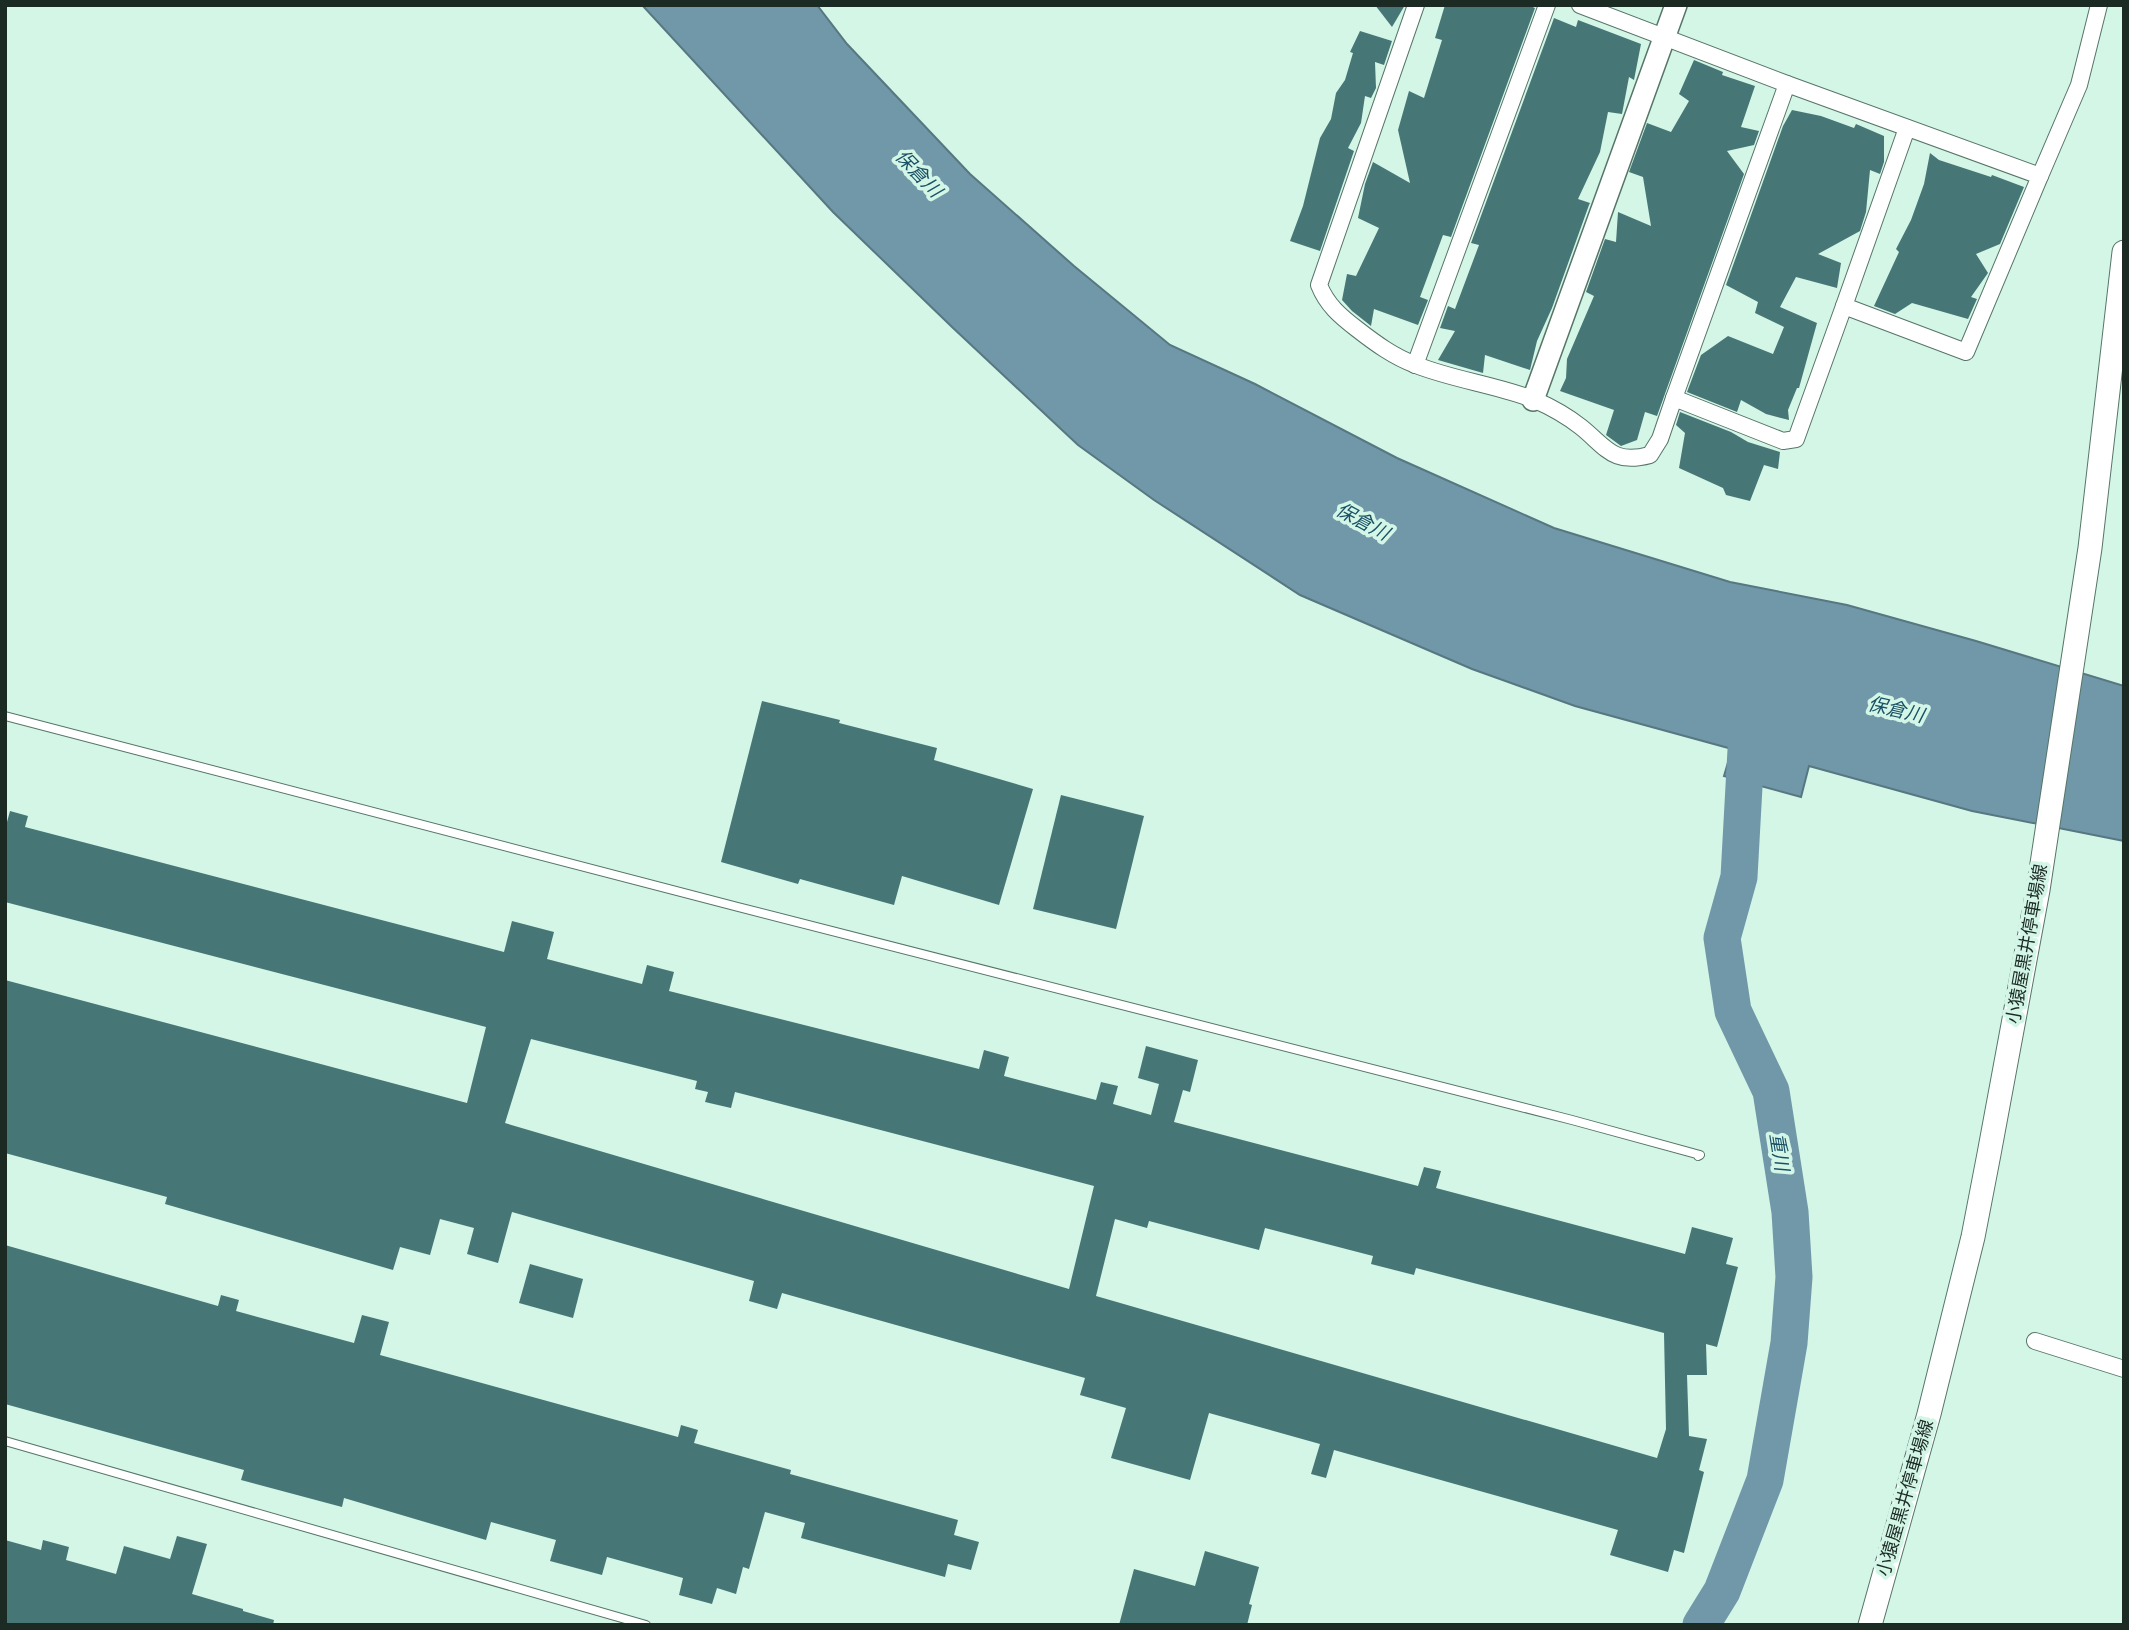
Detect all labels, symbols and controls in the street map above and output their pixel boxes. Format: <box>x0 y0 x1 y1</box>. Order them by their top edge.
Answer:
water label: 保倉川 <box>891 144 949 203</box>
water label: 保倉川 <box>1333 497 1396 545</box>
water label: 保倉川 <box>1866 691 1928 727</box>
street label: 小猿屋黒井停車場線 <box>2001 862 2051 1026</box>
water label: 重川 <box>1766 1131 1795 1174</box>
street label: 小猿屋黒井停車場線 <box>1871 1417 1937 1579</box>

